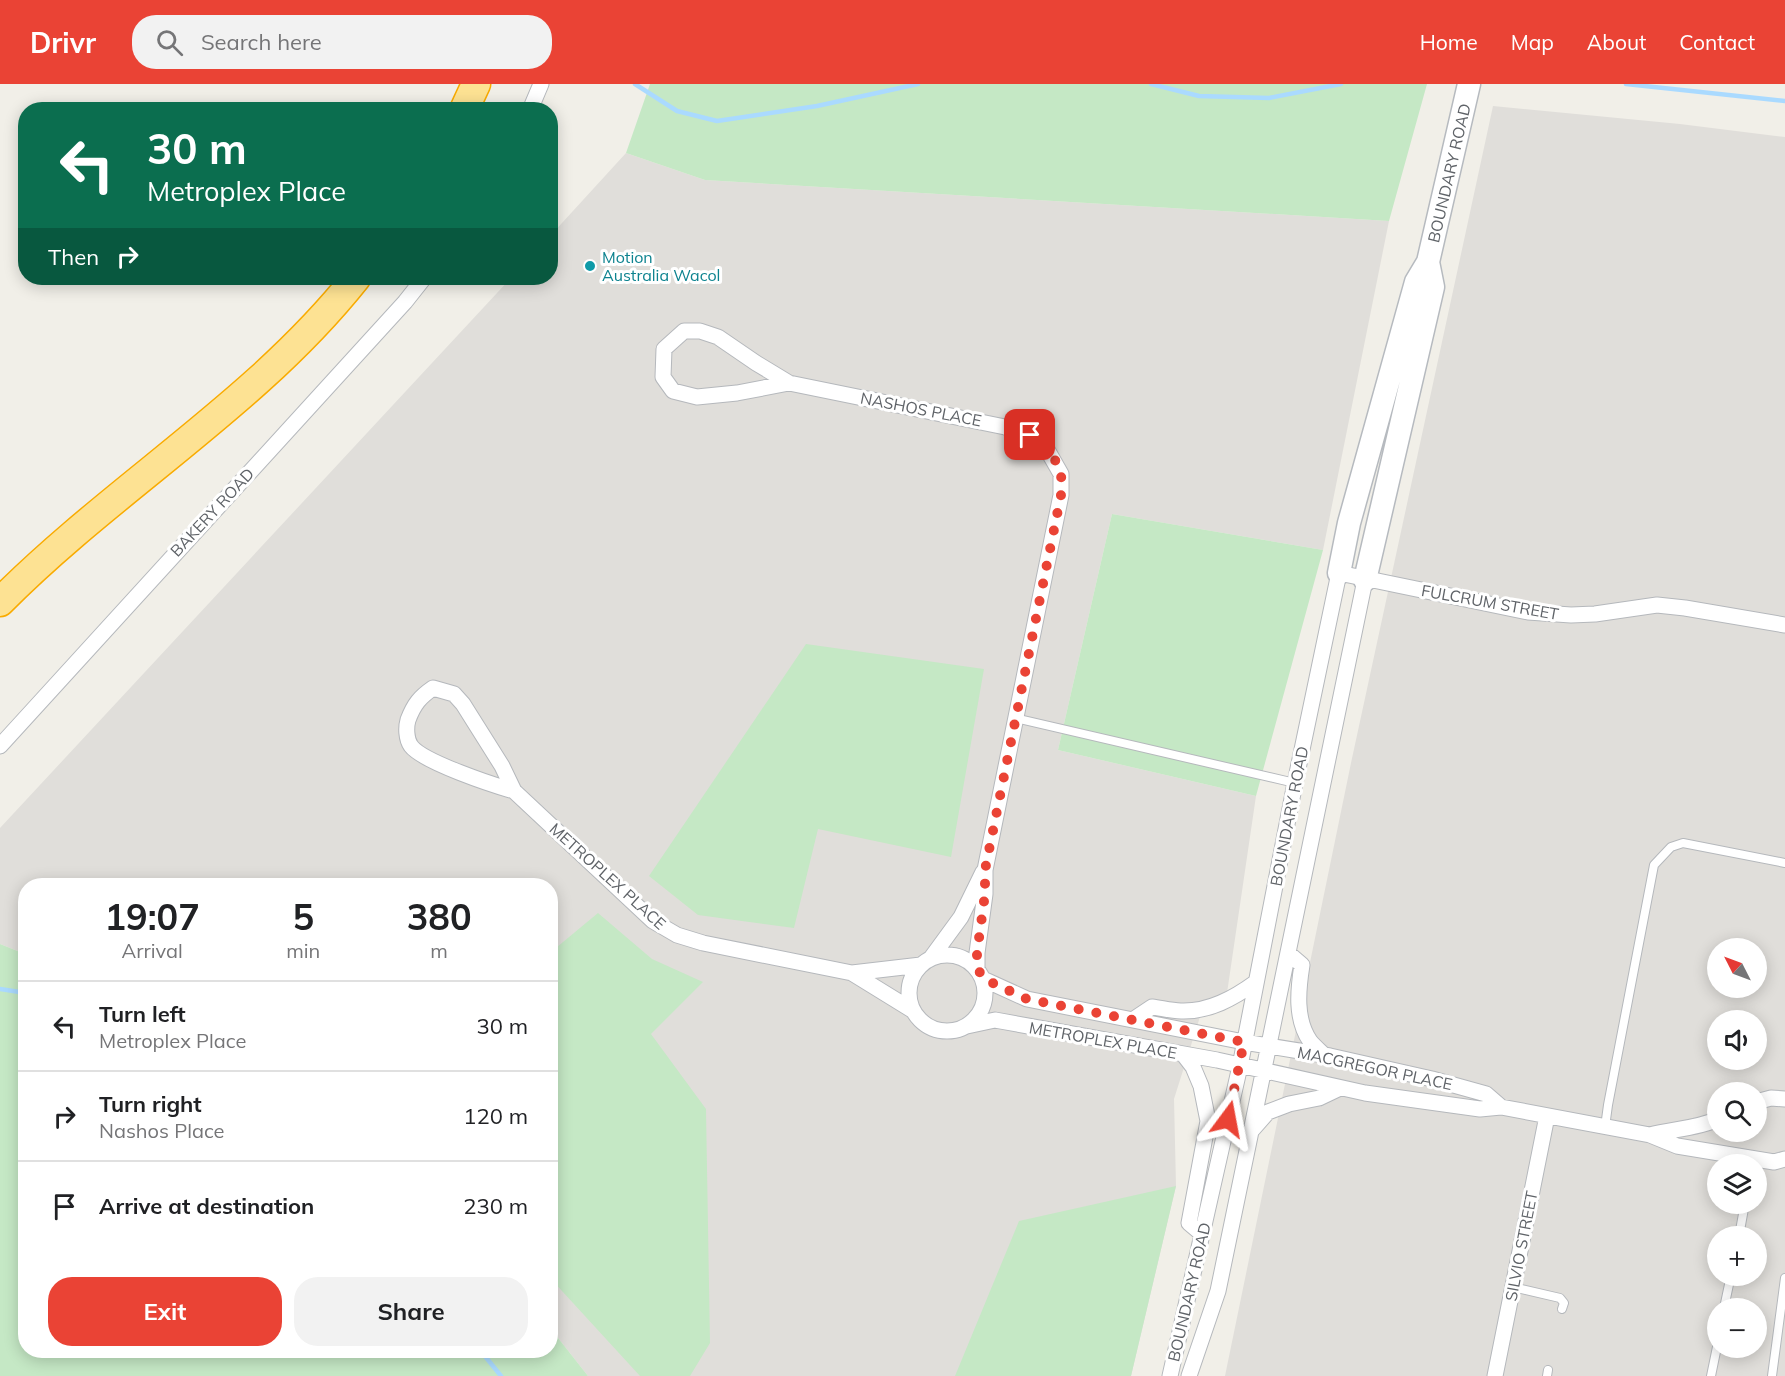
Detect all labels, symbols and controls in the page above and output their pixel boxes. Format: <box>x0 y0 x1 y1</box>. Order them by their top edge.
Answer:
search box <box>132 15 552 69</box>
text: Drivr <box>30 25 96 60</box>
icon: search <box>153 26 186 59</box>
text: Search here <box>201 28 322 56</box>
text: Home <box>1420 29 1478 55</box>
text: Map <box>1511 29 1554 55</box>
text: About <box>1587 29 1646 55</box>
text: Contact <box>1679 29 1755 55</box>
street label: BOUNDARY ROAD <box>1423 102 1475 244</box>
text: 30 m <box>147 122 247 175</box>
icon: left <box>48 126 126 204</box>
text: Metroplex Place <box>147 174 346 208</box>
icon: right <box>111 240 144 273</box>
text: Then <box>48 243 99 271</box>
place label: Motion Australia Wacol <box>602 247 720 285</box>
marker: Motion Australia Wacol <box>583 259 597 273</box>
street label: NASHOS PLACE <box>859 387 983 431</box>
pin <box>1004 409 1055 460</box>
icon: arrive <box>1013 418 1046 451</box>
street label: BAKERY ROAD <box>166 464 258 560</box>
street label: FULCRUM STREET <box>1420 580 1561 624</box>
street label: BOUNDARY ROAD <box>1266 744 1312 888</box>
street label: METROPLEX PLACE <box>546 818 670 934</box>
text: 19:07 <box>104 894 200 939</box>
text: 5 <box>292 894 314 939</box>
text: 380 <box>407 894 472 939</box>
text: Arrival <box>122 938 183 963</box>
text: min <box>286 938 320 963</box>
text: m <box>430 938 448 963</box>
north arrow <box>1707 938 1767 998</box>
map controls <box>1707 938 1767 1358</box>
text: Turn left <box>99 1000 186 1028</box>
icon: left <box>48 1010 81 1043</box>
button: sound <box>1707 1010 1767 1070</box>
text: 30 m <box>477 1012 528 1040</box>
street label: METROPLEX PLACE <box>1028 1017 1178 1063</box>
text: Metroplex Place <box>99 1028 246 1053</box>
street label: MACGREGOR PLACE <box>1296 1042 1454 1094</box>
button: search <box>1707 1082 1767 1142</box>
position arrow <box>1196 1087 1260 1151</box>
text: Turn right <box>99 1090 202 1118</box>
icon: right <box>48 1100 81 1133</box>
text: 120 m <box>463 1102 528 1130</box>
text: Nashos Place <box>99 1118 225 1143</box>
button: layers <box>1707 1154 1767 1214</box>
street label: SILVIO STREET <box>1501 1189 1542 1303</box>
icon: arrive <box>48 1190 81 1223</box>
text: Arrive at destination <box>99 1192 314 1220</box>
text: 230 m <box>463 1192 528 1220</box>
street label: BOUNDARY ROAD <box>1163 1221 1215 1363</box>
button: + <box>1707 1226 1767 1286</box>
button: Exit <box>48 1277 282 1346</box>
button: Share <box>294 1277 528 1346</box>
button: − <box>1707 1298 1767 1358</box>

